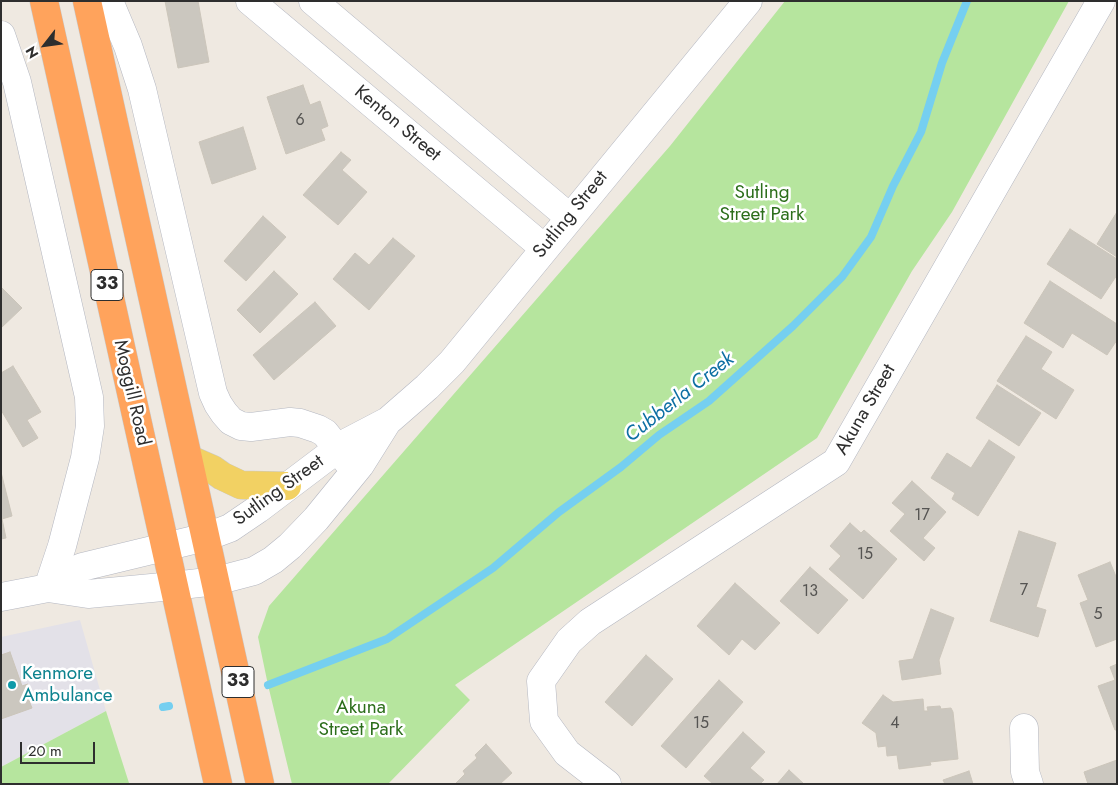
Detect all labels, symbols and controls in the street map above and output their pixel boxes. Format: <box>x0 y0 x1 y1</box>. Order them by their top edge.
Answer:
north arrow <box>20 20 70 70</box>
text: N <box>21 43 43 62</box>
street label: Kenton Street <box>349 81 445 167</box>
house number: 6 <box>295 111 305 131</box>
street label: Sutling Street <box>529 167 613 263</box>
park label: Sutling Street Park <box>720 182 804 226</box>
road number: 33 <box>91 270 123 300</box>
street label: Moggill Road <box>108 338 154 448</box>
water label: Cubberla Creek <box>621 348 739 448</box>
street label: Akuna Street <box>831 361 901 459</box>
street label: Sutling Street <box>229 451 329 531</box>
house number: 17 <box>914 506 930 526</box>
house number: 15 <box>857 545 873 565</box>
house number: 7 <box>1020 581 1028 601</box>
house number: 13 <box>802 582 818 602</box>
house number: 5 <box>1093 605 1103 625</box>
place label: Kenmore Ambulance <box>22 663 113 707</box>
road number: 33 <box>222 666 254 698</box>
marker: Kenmore Ambulance <box>6 679 18 691</box>
park label: Akuna Street Park <box>319 697 403 741</box>
house number: 15 <box>693 714 709 734</box>
house number: 4 <box>890 714 900 734</box>
scale bar <box>22 732 98 764</box>
text: 20 m <box>28 740 62 762</box>

